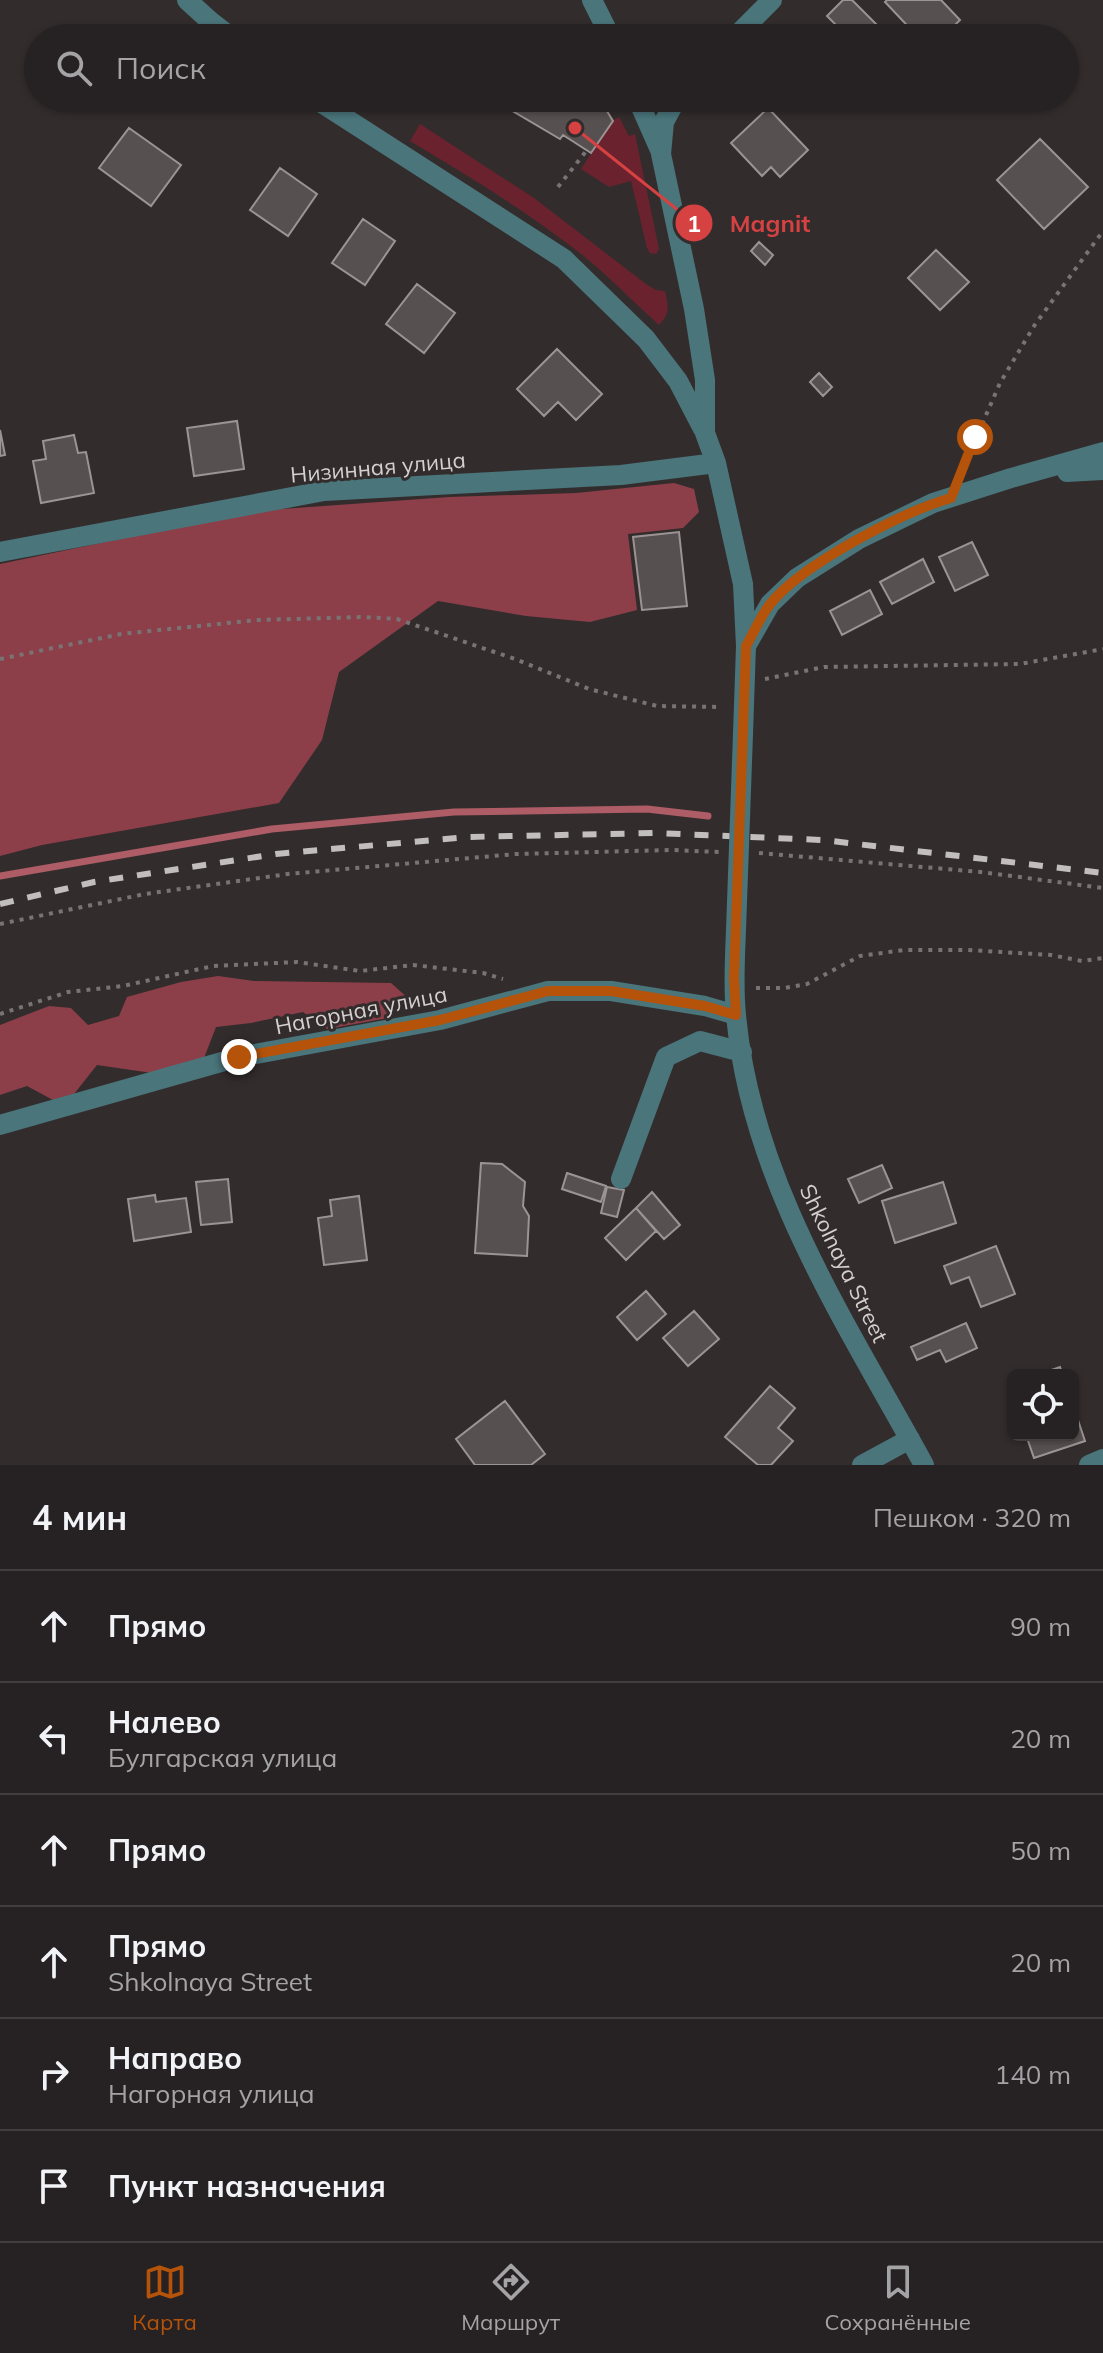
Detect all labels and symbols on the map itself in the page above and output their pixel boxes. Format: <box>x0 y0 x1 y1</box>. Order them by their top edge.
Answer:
callout: Magnit <box>674 199 826 247</box>
text: 1 <box>687 208 701 238</box>
text: Magnit <box>730 208 810 238</box>
route start <box>957 419 993 455</box>
street label: Низинная улица <box>289 445 467 489</box>
street label: Нагорная улица <box>273 980 449 1040</box>
route end <box>221 1039 257 1075</box>
street label: Shkolnaya Street <box>794 1179 895 1347</box>

